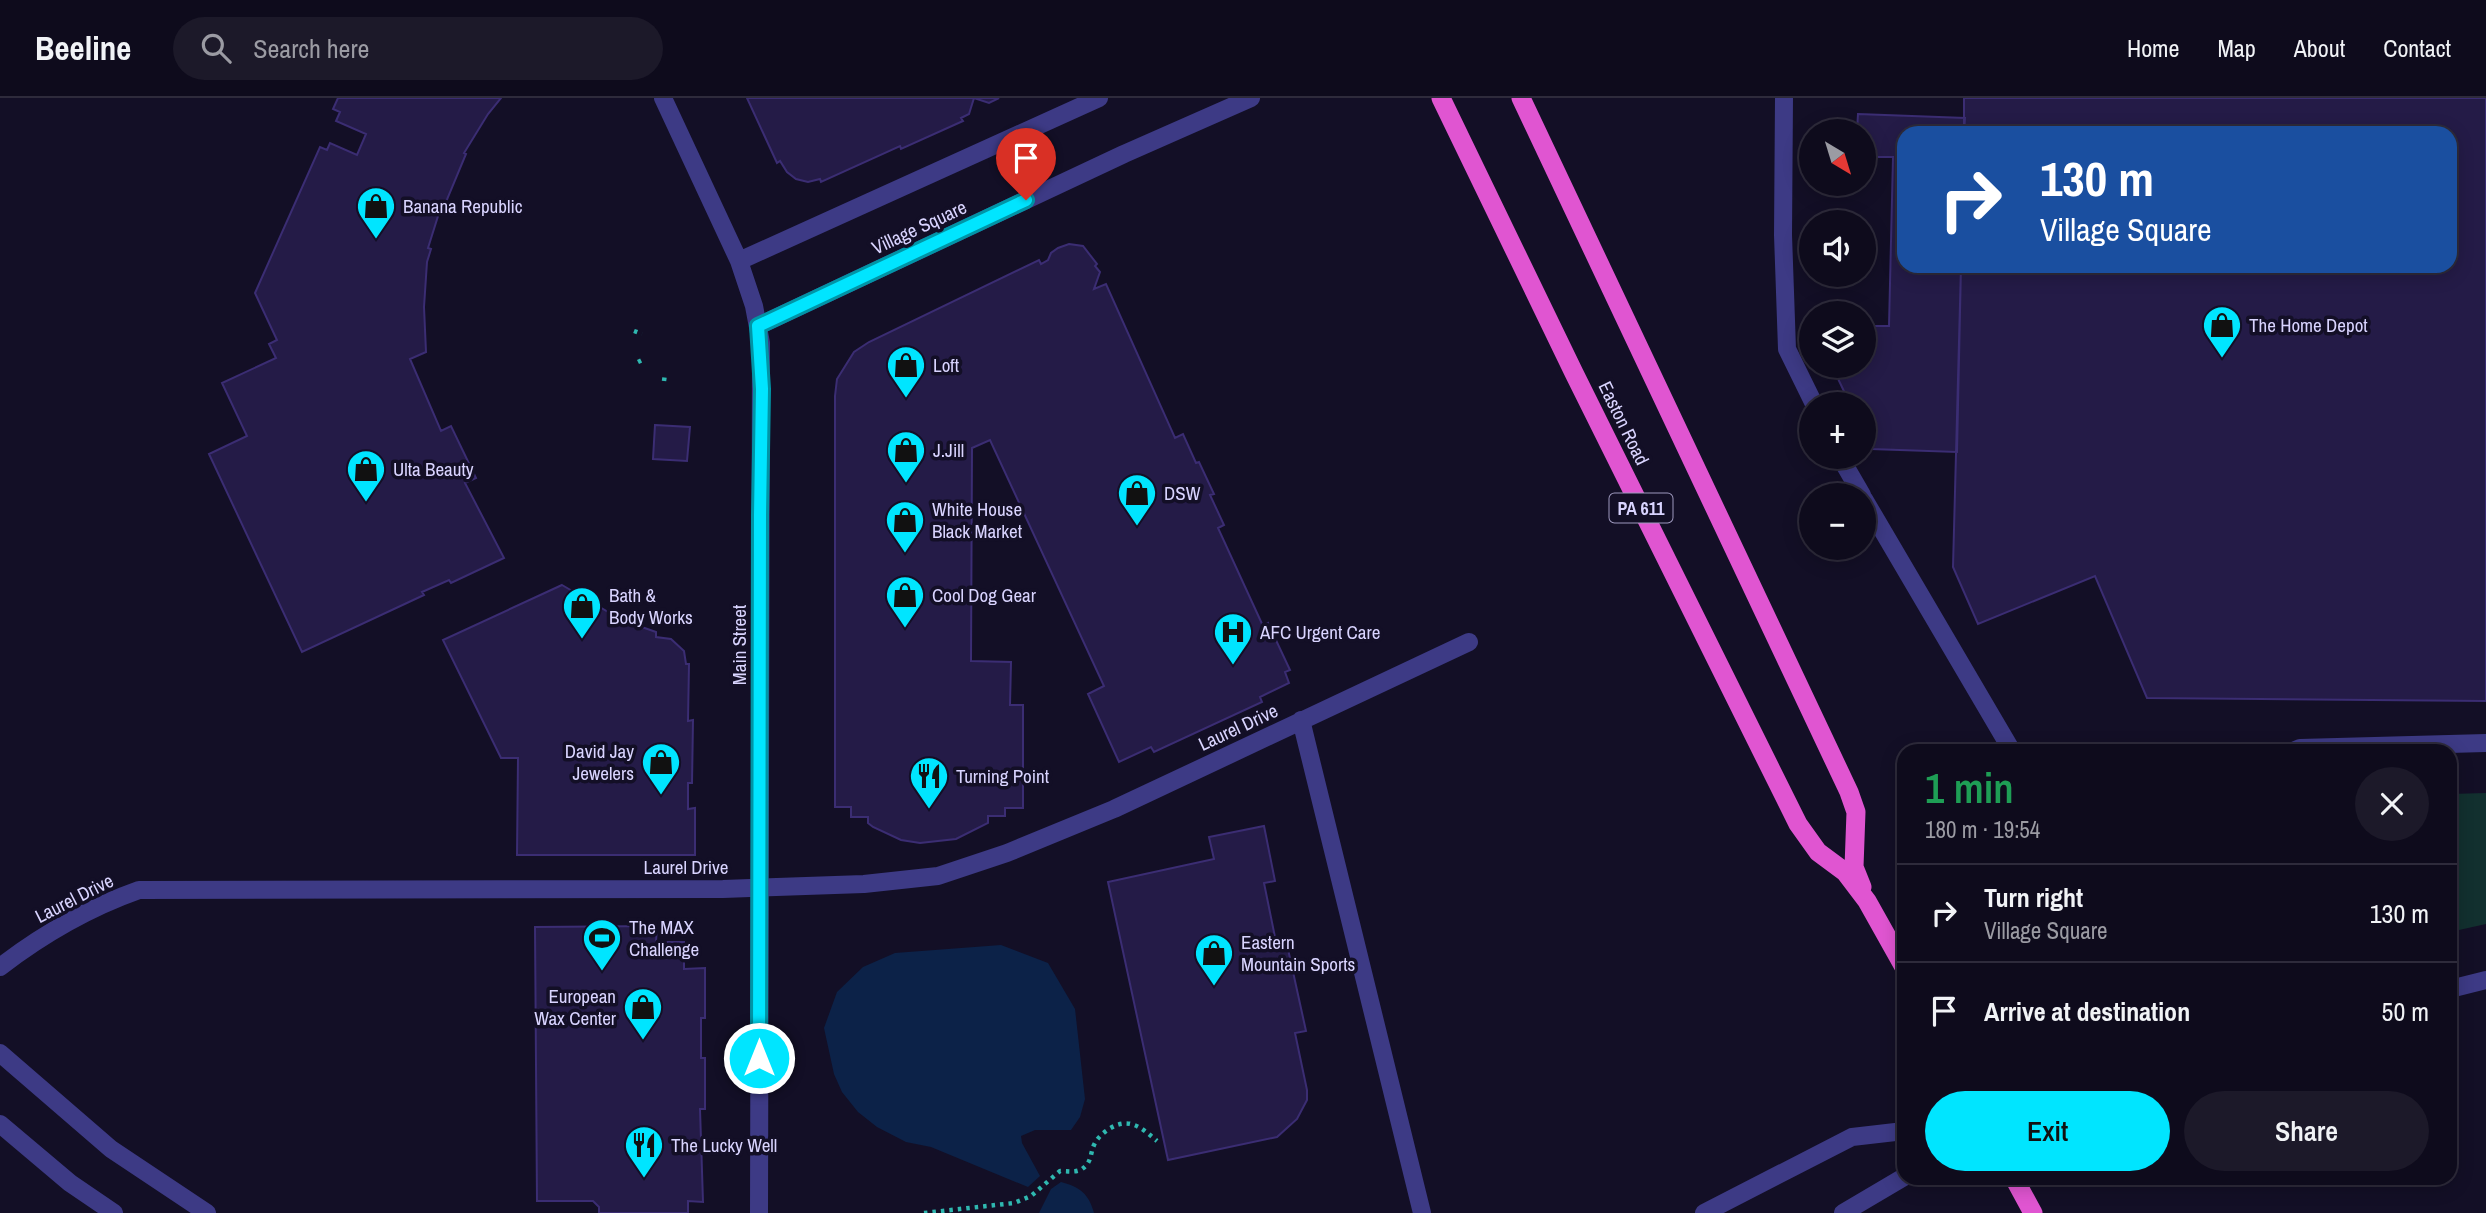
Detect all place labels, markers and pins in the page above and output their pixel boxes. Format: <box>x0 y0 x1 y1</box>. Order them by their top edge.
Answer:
pin <box>996 128 1056 200</box>
shop icon: Banana Republic <box>355 185 397 240</box>
place label: Banana Republic <box>403 193 523 219</box>
shop icon: The Home Depot <box>2201 304 2243 359</box>
place label: The Home Depot <box>2249 312 2368 338</box>
shop icon: Loft <box>885 344 927 399</box>
place label: Loft <box>933 352 960 378</box>
shop icon: J.Jill <box>885 429 927 484</box>
place label: J.Jill <box>933 437 964 463</box>
shop icon: Ulta Beauty <box>345 448 387 503</box>
place label: Ulta Beauty <box>393 456 474 482</box>
shop icon: DSW <box>1116 472 1158 527</box>
place label: DSW <box>1164 480 1201 506</box>
place label: White House Black Market <box>932 496 1023 544</box>
shop icon: White House Black Market <box>884 499 926 554</box>
shop icon: Cool Dog Gear <box>884 574 926 629</box>
place label: Bath & Body Works <box>609 582 693 630</box>
place label: Cool Dog Gear <box>932 582 1037 608</box>
shop icon: Bath & Body Works <box>561 585 603 640</box>
hospital icon: AFC Urgent Care <box>1212 611 1254 666</box>
place label: AFC Urgent Care <box>1259 619 1380 645</box>
place label: David Jay Jewelers <box>565 738 634 786</box>
shop icon: David Jay Jewelers <box>640 741 682 796</box>
restaurant icon: Turning Point <box>908 755 950 810</box>
place label: Turning Point <box>956 763 1050 789</box>
place label: The MAX Challenge <box>629 914 699 962</box>
sports icon: The MAX Challenge <box>581 917 623 972</box>
place label: Eastern Mountain Sports <box>1241 929 1356 977</box>
shop icon: Eastern Mountain Sports <box>1193 932 1235 987</box>
place label: European Wax Center <box>534 983 617 1031</box>
shop icon: European Wax Center <box>622 986 664 1041</box>
restaurant icon: The Lucky Well <box>623 1124 665 1179</box>
place label: The Lucky Well <box>671 1132 777 1158</box>

